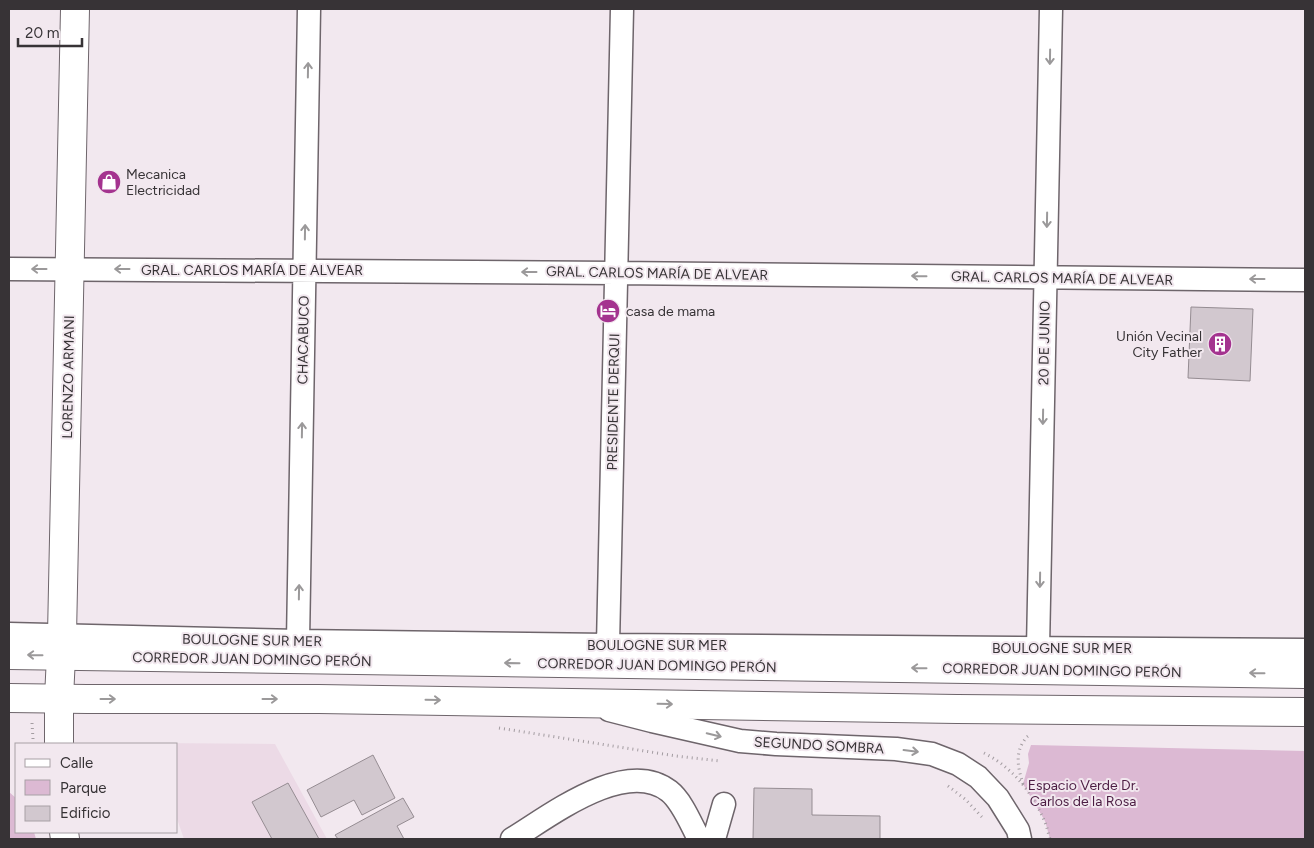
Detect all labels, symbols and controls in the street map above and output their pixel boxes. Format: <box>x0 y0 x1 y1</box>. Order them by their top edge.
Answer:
scale bar <box>18 15 81 47</box>
text: 20 m <box>25 24 59 42</box>
one-way arrow <box>1045 49 1055 65</box>
one-way arrow <box>303 62 313 78</box>
place label: Mecanica Electricidad <box>126 166 200 199</box>
shop icon: Mecanica Electricidad <box>96 169 122 195</box>
one-way arrow <box>1042 212 1052 228</box>
one-way arrow <box>300 224 310 240</box>
street label: GRAL. CARLOS MARÍA DE ALVEAR <box>141 262 363 279</box>
street label: GRAL. CARLOS MARÍA DE ALVEAR <box>546 263 768 284</box>
one-way arrow <box>32 264 48 274</box>
one-way arrow <box>114 265 130 274</box>
one-way arrow <box>521 267 538 277</box>
street label: GRAL. CARLOS MARÍA DE ALVEAR <box>951 268 1173 289</box>
one-way arrow <box>911 271 928 281</box>
one-way arrow <box>1249 275 1265 284</box>
street label: CHACABUCO <box>294 295 313 385</box>
hotel icon: casa de mama <box>595 298 621 324</box>
street label: 20 DE JUNIO <box>1035 301 1054 385</box>
place label: casa de mama <box>626 303 715 320</box>
street label: LORENZO ARMANI <box>59 315 78 439</box>
place label: Unión Vecinal City Father <box>1116 328 1202 361</box>
building icon: Unión Vecinal City Father <box>1207 331 1233 357</box>
street label: PRESIDENTE DERQUI <box>604 333 623 471</box>
one-way arrow <box>1038 409 1048 425</box>
one-way arrow <box>297 422 307 438</box>
one-way arrow <box>1035 572 1044 588</box>
one-way arrow <box>294 584 304 600</box>
street label: BOULOGNE SUR MER <box>182 631 322 650</box>
street label: BOULOGNE SUR MER <box>587 637 727 654</box>
street label: BOULOGNE SUR MER <box>992 640 1132 657</box>
street label: CORREDOR JUAN DOMINGO PERÓN <box>132 649 372 670</box>
one-way arrow <box>27 650 44 660</box>
street label: CORREDOR JUAN DOMINGO PERÓN <box>537 655 777 676</box>
one-way arrow <box>504 658 520 668</box>
street label: CORREDOR JUAN DOMINGO PERÓN <box>942 660 1182 681</box>
one-way arrow <box>911 663 928 673</box>
one-way arrow <box>1249 668 1265 678</box>
one-way arrow <box>100 694 116 704</box>
one-way arrow <box>262 694 278 704</box>
one-way arrow <box>425 696 441 705</box>
one-way arrow <box>656 699 673 709</box>
one-way arrow <box>706 731 722 740</box>
street label: SEGUNDO SOMBRA <box>753 734 885 757</box>
legend <box>15 743 178 833</box>
one-way arrow <box>902 746 918 756</box>
text: Calle <box>60 754 93 772</box>
park label: Espacio Verde Dr. Carlos de la Rosa <box>1028 777 1138 810</box>
text: Parque <box>60 779 107 797</box>
text: Edificio <box>60 804 111 822</box>

